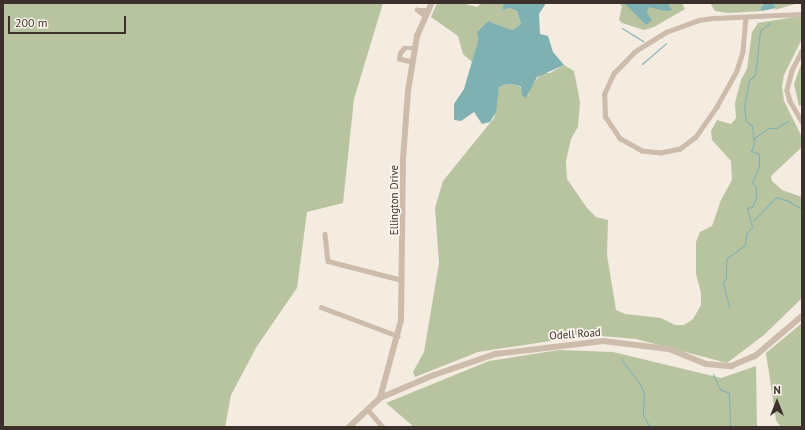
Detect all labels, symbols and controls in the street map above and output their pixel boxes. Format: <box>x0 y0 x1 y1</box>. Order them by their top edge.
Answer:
scale bar <box>10 8 128 34</box>
text: 200 m <box>15 15 48 30</box>
street label: Ellington Drive <box>387 165 401 235</box>
street label: Odell Road <box>549 326 601 342</box>
north arrow <box>757 382 797 422</box>
text: N <box>773 383 781 397</box>

